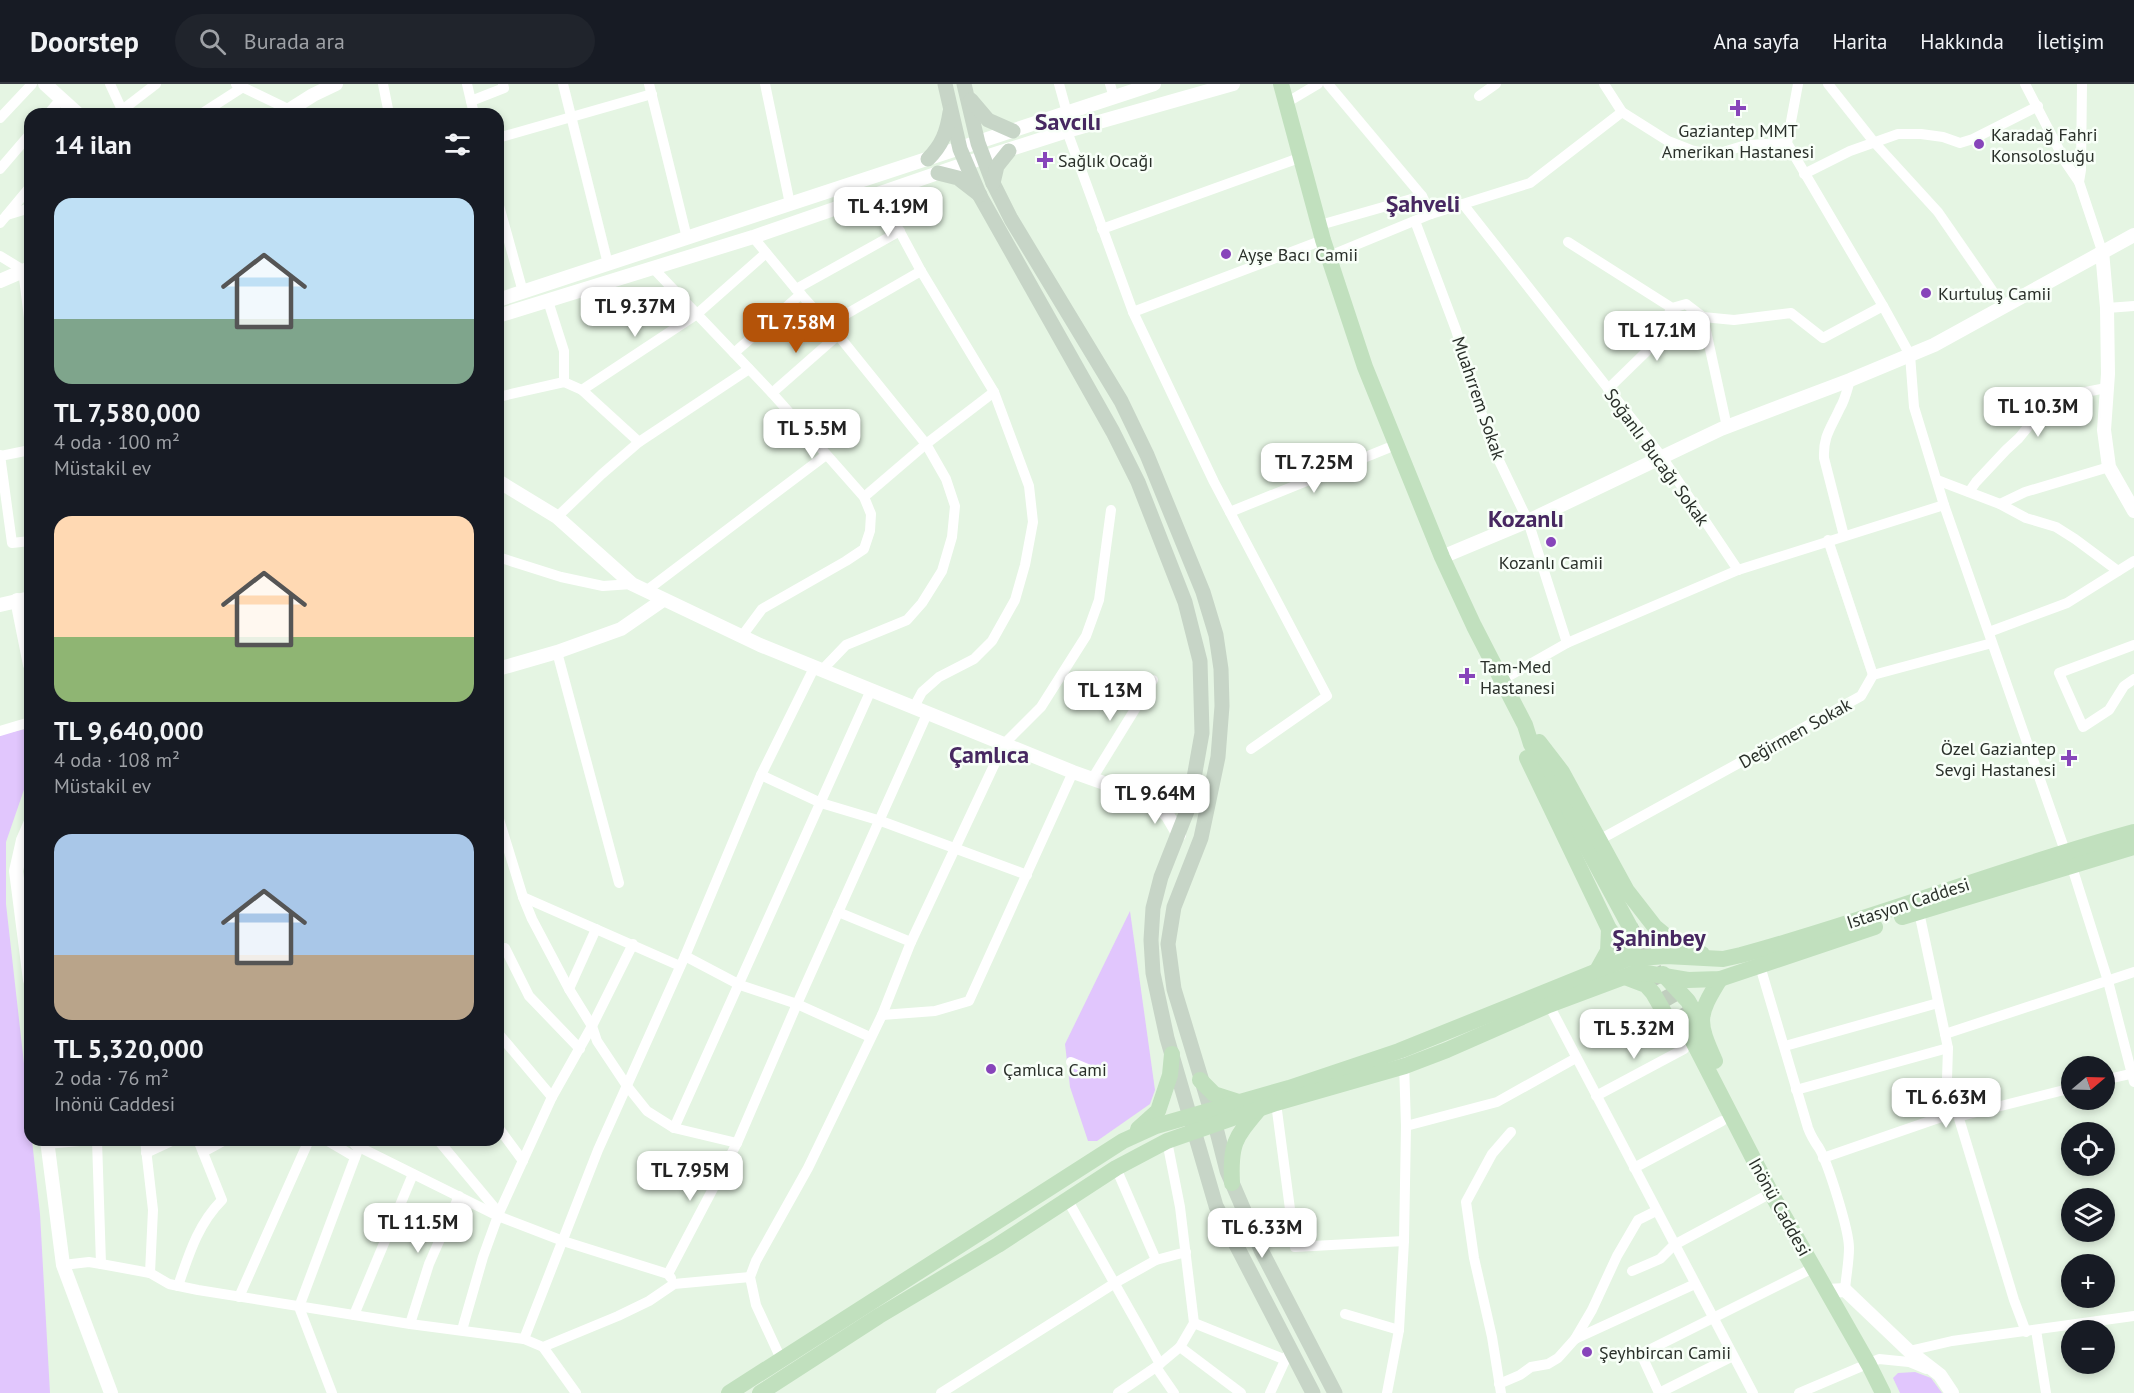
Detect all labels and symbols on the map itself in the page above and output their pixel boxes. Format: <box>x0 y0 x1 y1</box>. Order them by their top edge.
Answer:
marker: Gaziantep MMT Amerikan Hastanesi <box>1729 99 1747 117</box>
district label: Savcılı <box>1035 106 1101 137</box>
place label: Gaziantep MMT Amerikan Hastanesi <box>1662 119 1814 163</box>
place label: Karadağ Fahri Konsolosluğu <box>1991 123 2098 167</box>
marker: Karadağ Fahri Konsolosluğu <box>1972 137 1986 151</box>
place label: Sağlık Ocağı <box>1058 149 1153 172</box>
marker: Sağlık Ocağı <box>1036 151 1054 169</box>
pin: TL 4.19M <box>826 187 950 238</box>
district label: Şahveli <box>1386 188 1460 219</box>
place label: Ayşe Bacı Camii <box>1238 243 1358 266</box>
marker: Ayşe Bacı Camii <box>1219 247 1233 261</box>
place label: Kurtuluş Camii <box>1938 282 2051 305</box>
marker: Kurtuluş Camii <box>1919 286 1933 300</box>
pin: TL 9.37M <box>573 287 697 338</box>
pin: TL 7.58M <box>734 303 858 354</box>
pin: TL 17.1M <box>1595 311 1719 362</box>
street label: Muahrrem Sokak <box>1447 333 1511 463</box>
street label: Soğanlı Bucağı Sokak <box>1599 384 1715 531</box>
pin: TL 10.3M <box>1976 387 2100 438</box>
pin: TL 5.5M <box>757 409 867 460</box>
pin: TL 7.25M <box>1252 443 1376 494</box>
district label: Kozanlı <box>1488 503 1564 534</box>
marker: Kozanlı Camii <box>1544 535 1558 549</box>
place label: Kozanlı Camii <box>1499 551 1603 574</box>
place label: Tam-Med Hastanesi <box>1480 655 1555 699</box>
marker: Tam-Med Hastanesi <box>1458 667 1476 685</box>
pin: TL 13M <box>1061 671 1159 722</box>
street label: Değirmen Sokak <box>1735 692 1856 773</box>
place label: Özel Gaziantep Sevgi Hastanesi <box>1935 737 2056 781</box>
district label: Çamlıca <box>949 739 1029 770</box>
marker: Özel Gaziantep Sevgi Hastanesi <box>2060 749 2078 767</box>
pin: TL 9.64M <box>1093 774 1217 825</box>
street label: Istasyon Caddesi <box>1844 872 1972 934</box>
district label: Şahinbey <box>1612 922 1706 953</box>
pin: TL 5.32M <box>1572 1009 1696 1060</box>
north arrow <box>2061 1056 2115 1110</box>
place label: Çamlıca Cami <box>1003 1058 1107 1081</box>
marker: Çamlıca Cami <box>984 1062 998 1076</box>
pin: TL 6.63M <box>1884 1078 2008 1129</box>
pin: TL 7.95M <box>628 1151 752 1202</box>
street label: Inönü Caddesi <box>1744 1154 1816 1260</box>
pin: TL 11.5M <box>356 1203 480 1254</box>
pin: TL 6.33M <box>1200 1208 1324 1259</box>
place label: Şeyhbircan Camii <box>1599 1341 1731 1364</box>
marker: Şeyhbircan Camii <box>1580 1345 1594 1359</box>

